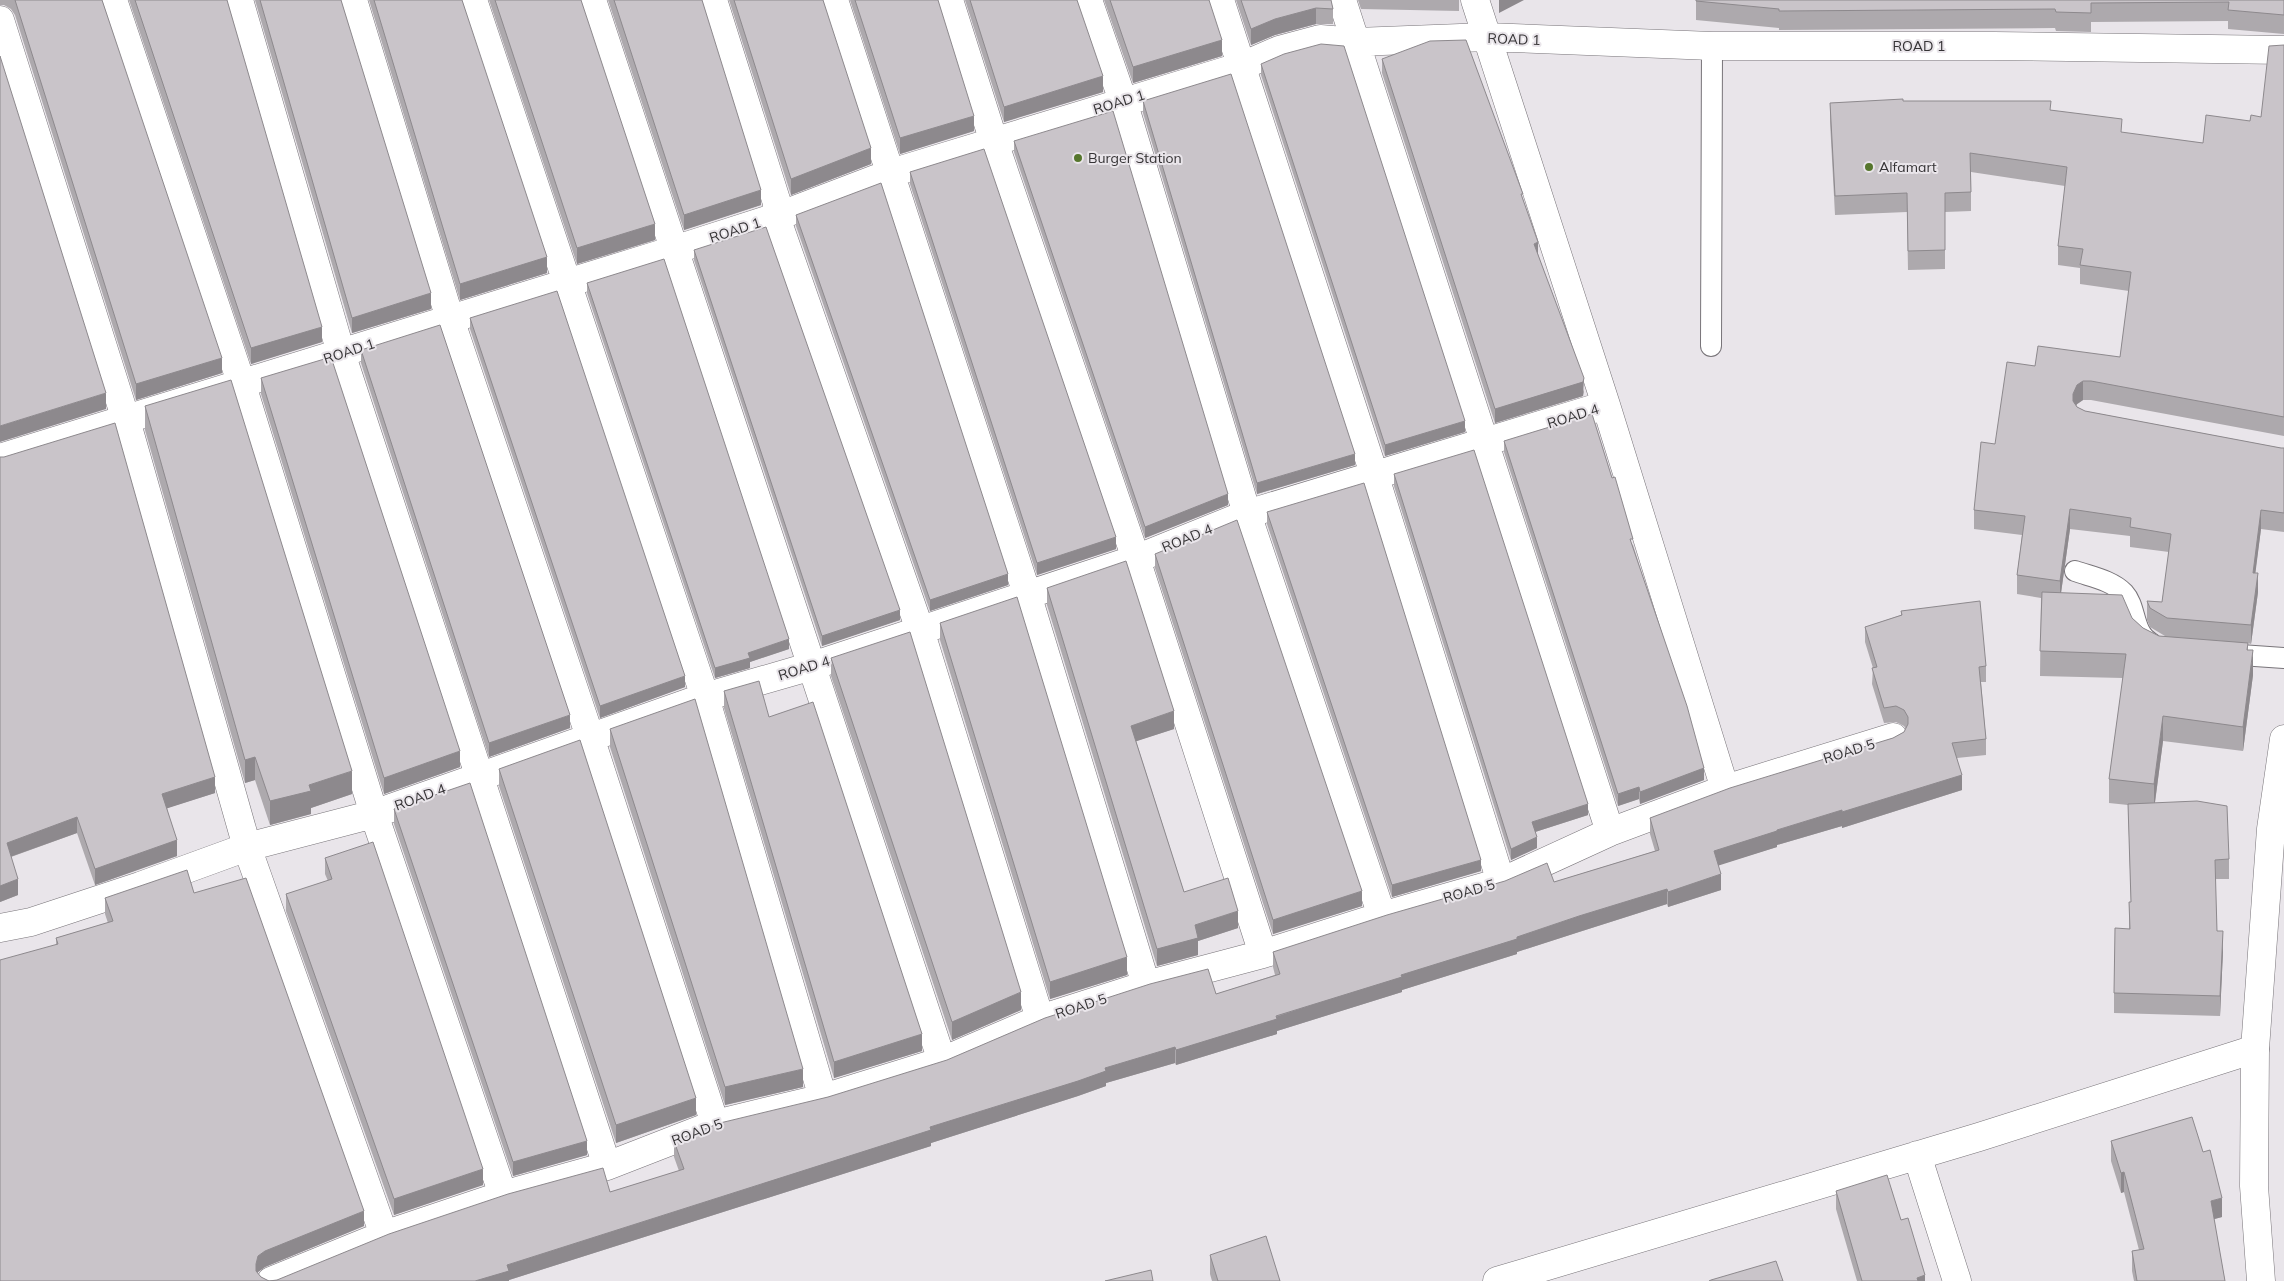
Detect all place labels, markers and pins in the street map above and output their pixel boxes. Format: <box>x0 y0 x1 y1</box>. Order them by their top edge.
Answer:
place label: Burger Station <box>1088 149 1182 167</box>
marker: Burger Station <box>1072 152 1084 164</box>
place label: Alfamart <box>1879 158 1937 176</box>
marker: Alfamart <box>1863 161 1875 173</box>

